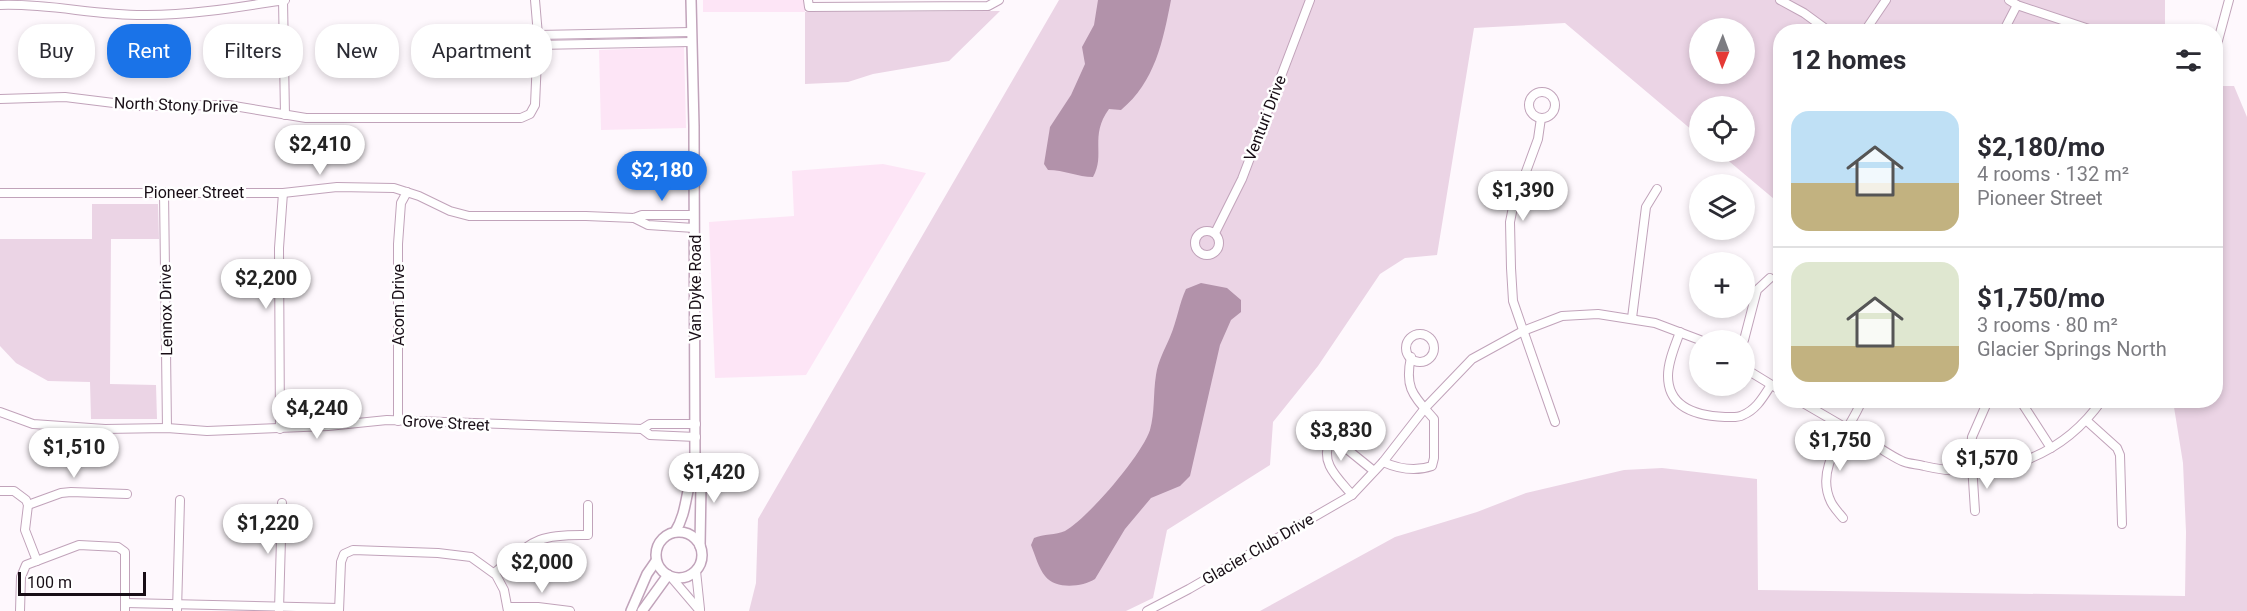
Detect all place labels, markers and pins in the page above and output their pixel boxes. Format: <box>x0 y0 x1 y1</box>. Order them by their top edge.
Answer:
pin: $2,410 <box>271 125 369 176</box>
pin: $2,180 <box>613 151 711 202</box>
pin: $1,390 <box>1474 171 1572 222</box>
pin: $2,200 <box>217 259 315 310</box>
pin: $4,240 <box>268 389 366 440</box>
pin: $3,830 <box>1292 411 1390 462</box>
pin: $1,750 <box>1791 421 1889 472</box>
pin: $1,510 <box>25 428 123 479</box>
pin: $1,570 <box>1938 439 2036 490</box>
pin: $1,420 <box>665 453 763 504</box>
pin: $1,220 <box>219 504 317 555</box>
pin: $2,000 <box>493 543 591 594</box>

